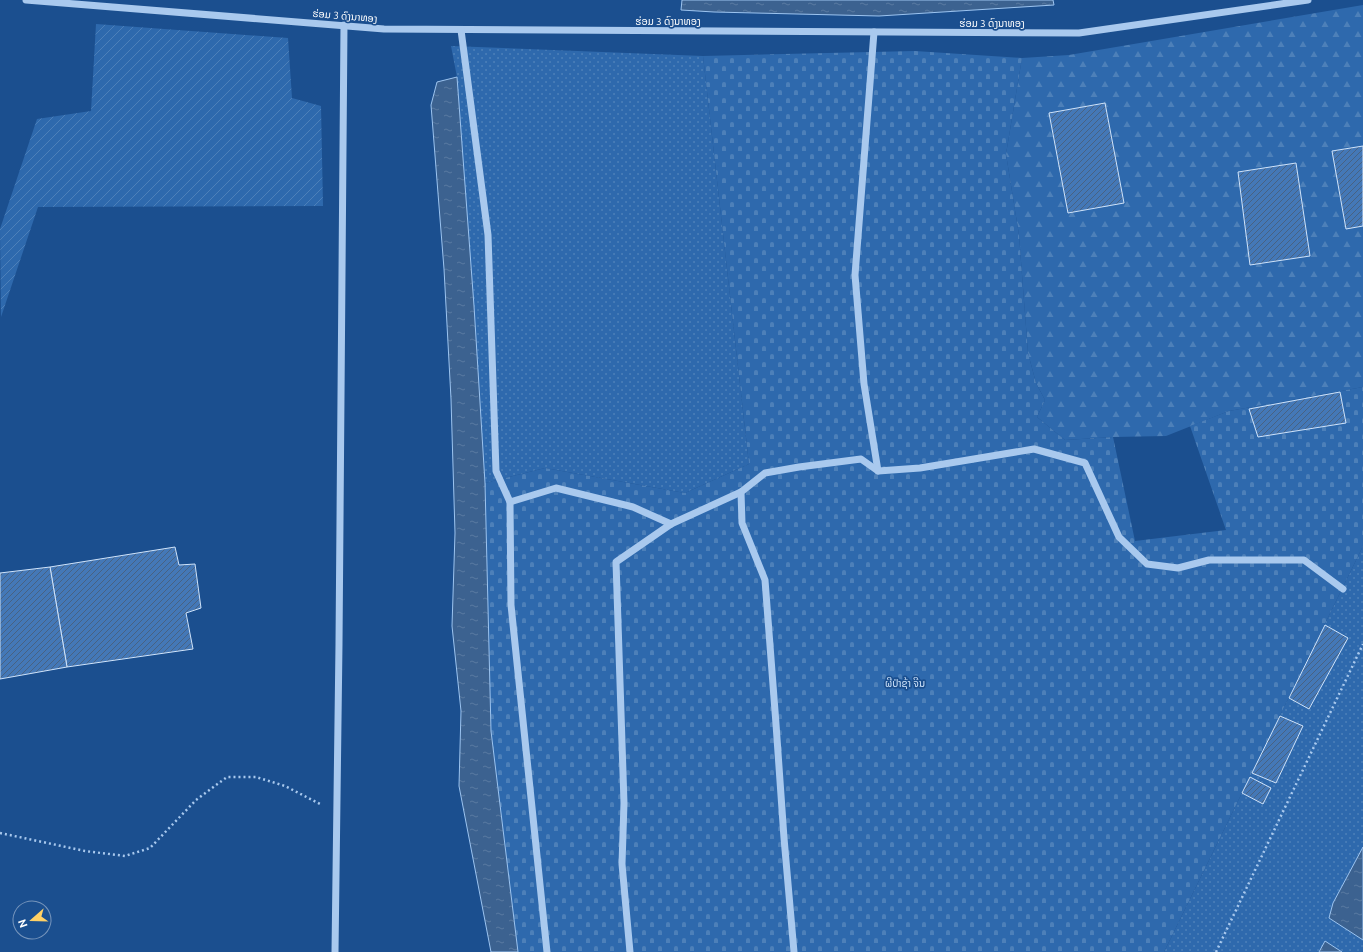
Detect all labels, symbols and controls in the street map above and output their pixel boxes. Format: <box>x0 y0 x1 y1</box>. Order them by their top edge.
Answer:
street label: ຮ່ອມ 3 ດົງນາທອງ <box>312 8 378 24</box>
street label: ຮ່ອມ 3 ດົງນາທອງ <box>635 16 701 27</box>
street label: ຮ່ອມ 3 ດົງນາທອງ <box>959 18 1025 29</box>
park label: ຜີປ່າຊ້າ ຈີນ <box>885 677 925 689</box>
north arrow <box>12 900 52 940</box>
text: N <box>16 918 30 929</box>

